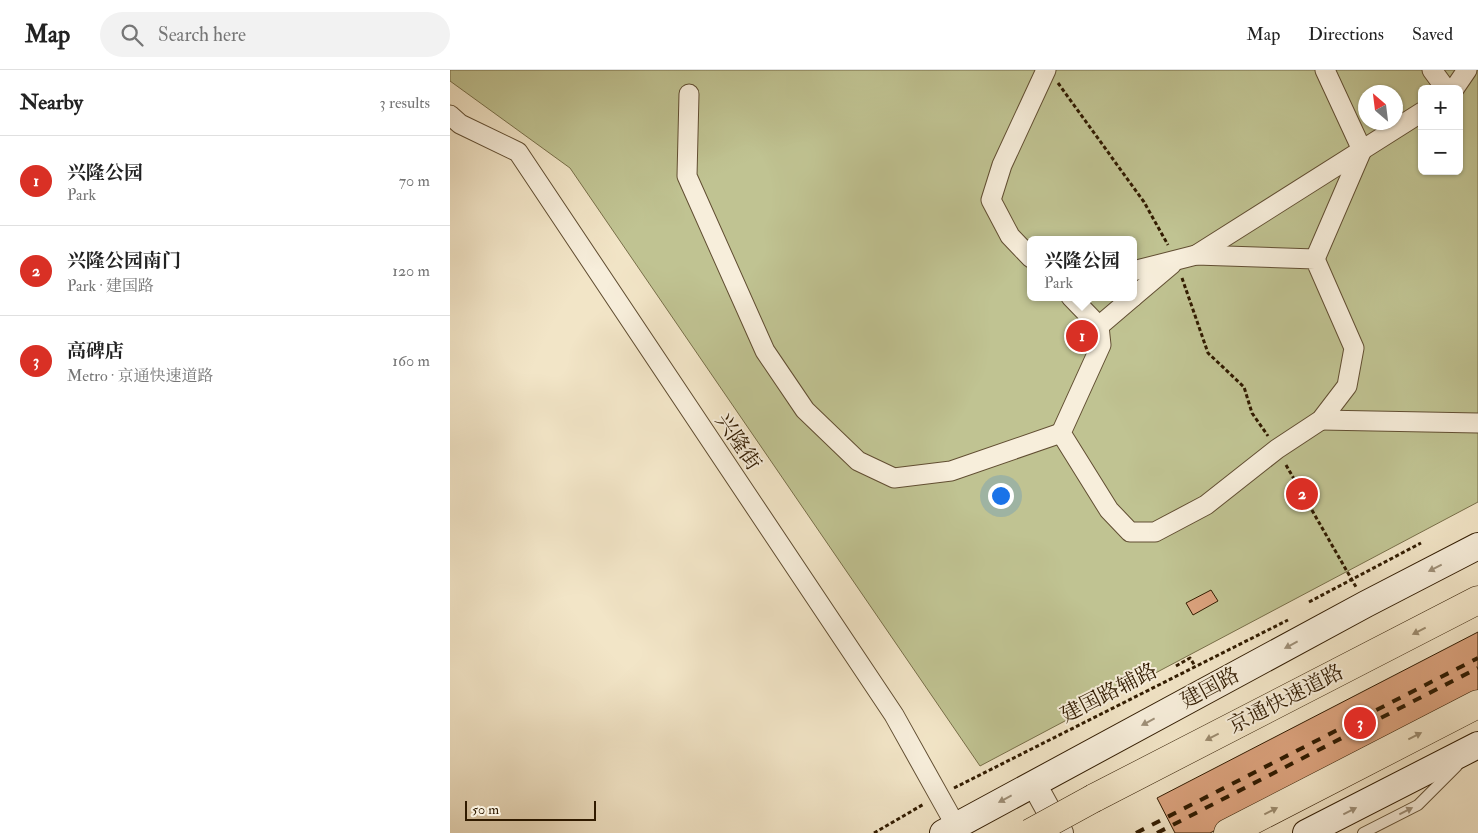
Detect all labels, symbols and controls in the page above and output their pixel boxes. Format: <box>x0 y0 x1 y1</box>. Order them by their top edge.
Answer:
search box <box>100 12 450 57</box>
text: Map <box>25 19 70 50</box>
icon: search <box>118 21 146 49</box>
text: Search here <box>158 23 246 47</box>
text: Map <box>1247 23 1280 46</box>
text: Directions <box>1308 23 1384 46</box>
text: Saved <box>1412 23 1453 46</box>
north arrow <box>1358 85 1403 130</box>
map controls <box>1418 85 1463 175</box>
button: + <box>1418 85 1463 130</box>
text: Nearby <box>20 89 83 116</box>
text: 3 results <box>379 93 430 113</box>
button: − <box>1418 130 1463 175</box>
text: 兴隆公园 <box>67 161 143 185</box>
text: 1 <box>33 171 39 191</box>
text: 70 m <box>399 171 430 191</box>
text: Park <box>67 185 96 205</box>
popup <box>1027 236 1137 301</box>
text: 兴隆公园南门 <box>67 249 181 273</box>
text: 兴隆公园 <box>1044 249 1120 273</box>
text: 2 <box>32 261 40 281</box>
text: 120 m <box>392 261 430 281</box>
text: Park <box>1044 273 1073 293</box>
text: Park · 建国路 <box>67 276 154 296</box>
pin: 1 <box>1066 317 1098 355</box>
text: 高碑店 <box>67 339 124 363</box>
text: 3 <box>33 351 39 371</box>
text: 160 m <box>392 351 430 371</box>
text: Metro · 京通快速道路 <box>67 366 214 386</box>
street label: 兴隆街 <box>709 408 767 476</box>
pin: 2 <box>1286 475 1318 513</box>
your location <box>988 483 1014 509</box>
one-way arrow <box>1427 564 1442 572</box>
one-way arrow <box>1412 627 1426 635</box>
one-way arrow <box>1284 640 1298 649</box>
street label: 建国路辅路 <box>1056 657 1162 729</box>
street label: 京通快速道路 <box>1224 658 1348 740</box>
street label: 建国路 <box>1176 661 1244 715</box>
pin: 3 <box>1344 704 1376 742</box>
one-way arrow <box>1141 718 1156 726</box>
one-way arrow <box>1408 732 1423 740</box>
one-way arrow <box>1205 733 1220 741</box>
one-way arrow <box>998 795 1013 803</box>
scale bar <box>465 798 596 821</box>
text: 50 m <box>472 801 499 818</box>
one-way arrow <box>1264 807 1278 815</box>
one-way arrow <box>1343 807 1357 815</box>
one-way arrow <box>1399 807 1414 815</box>

